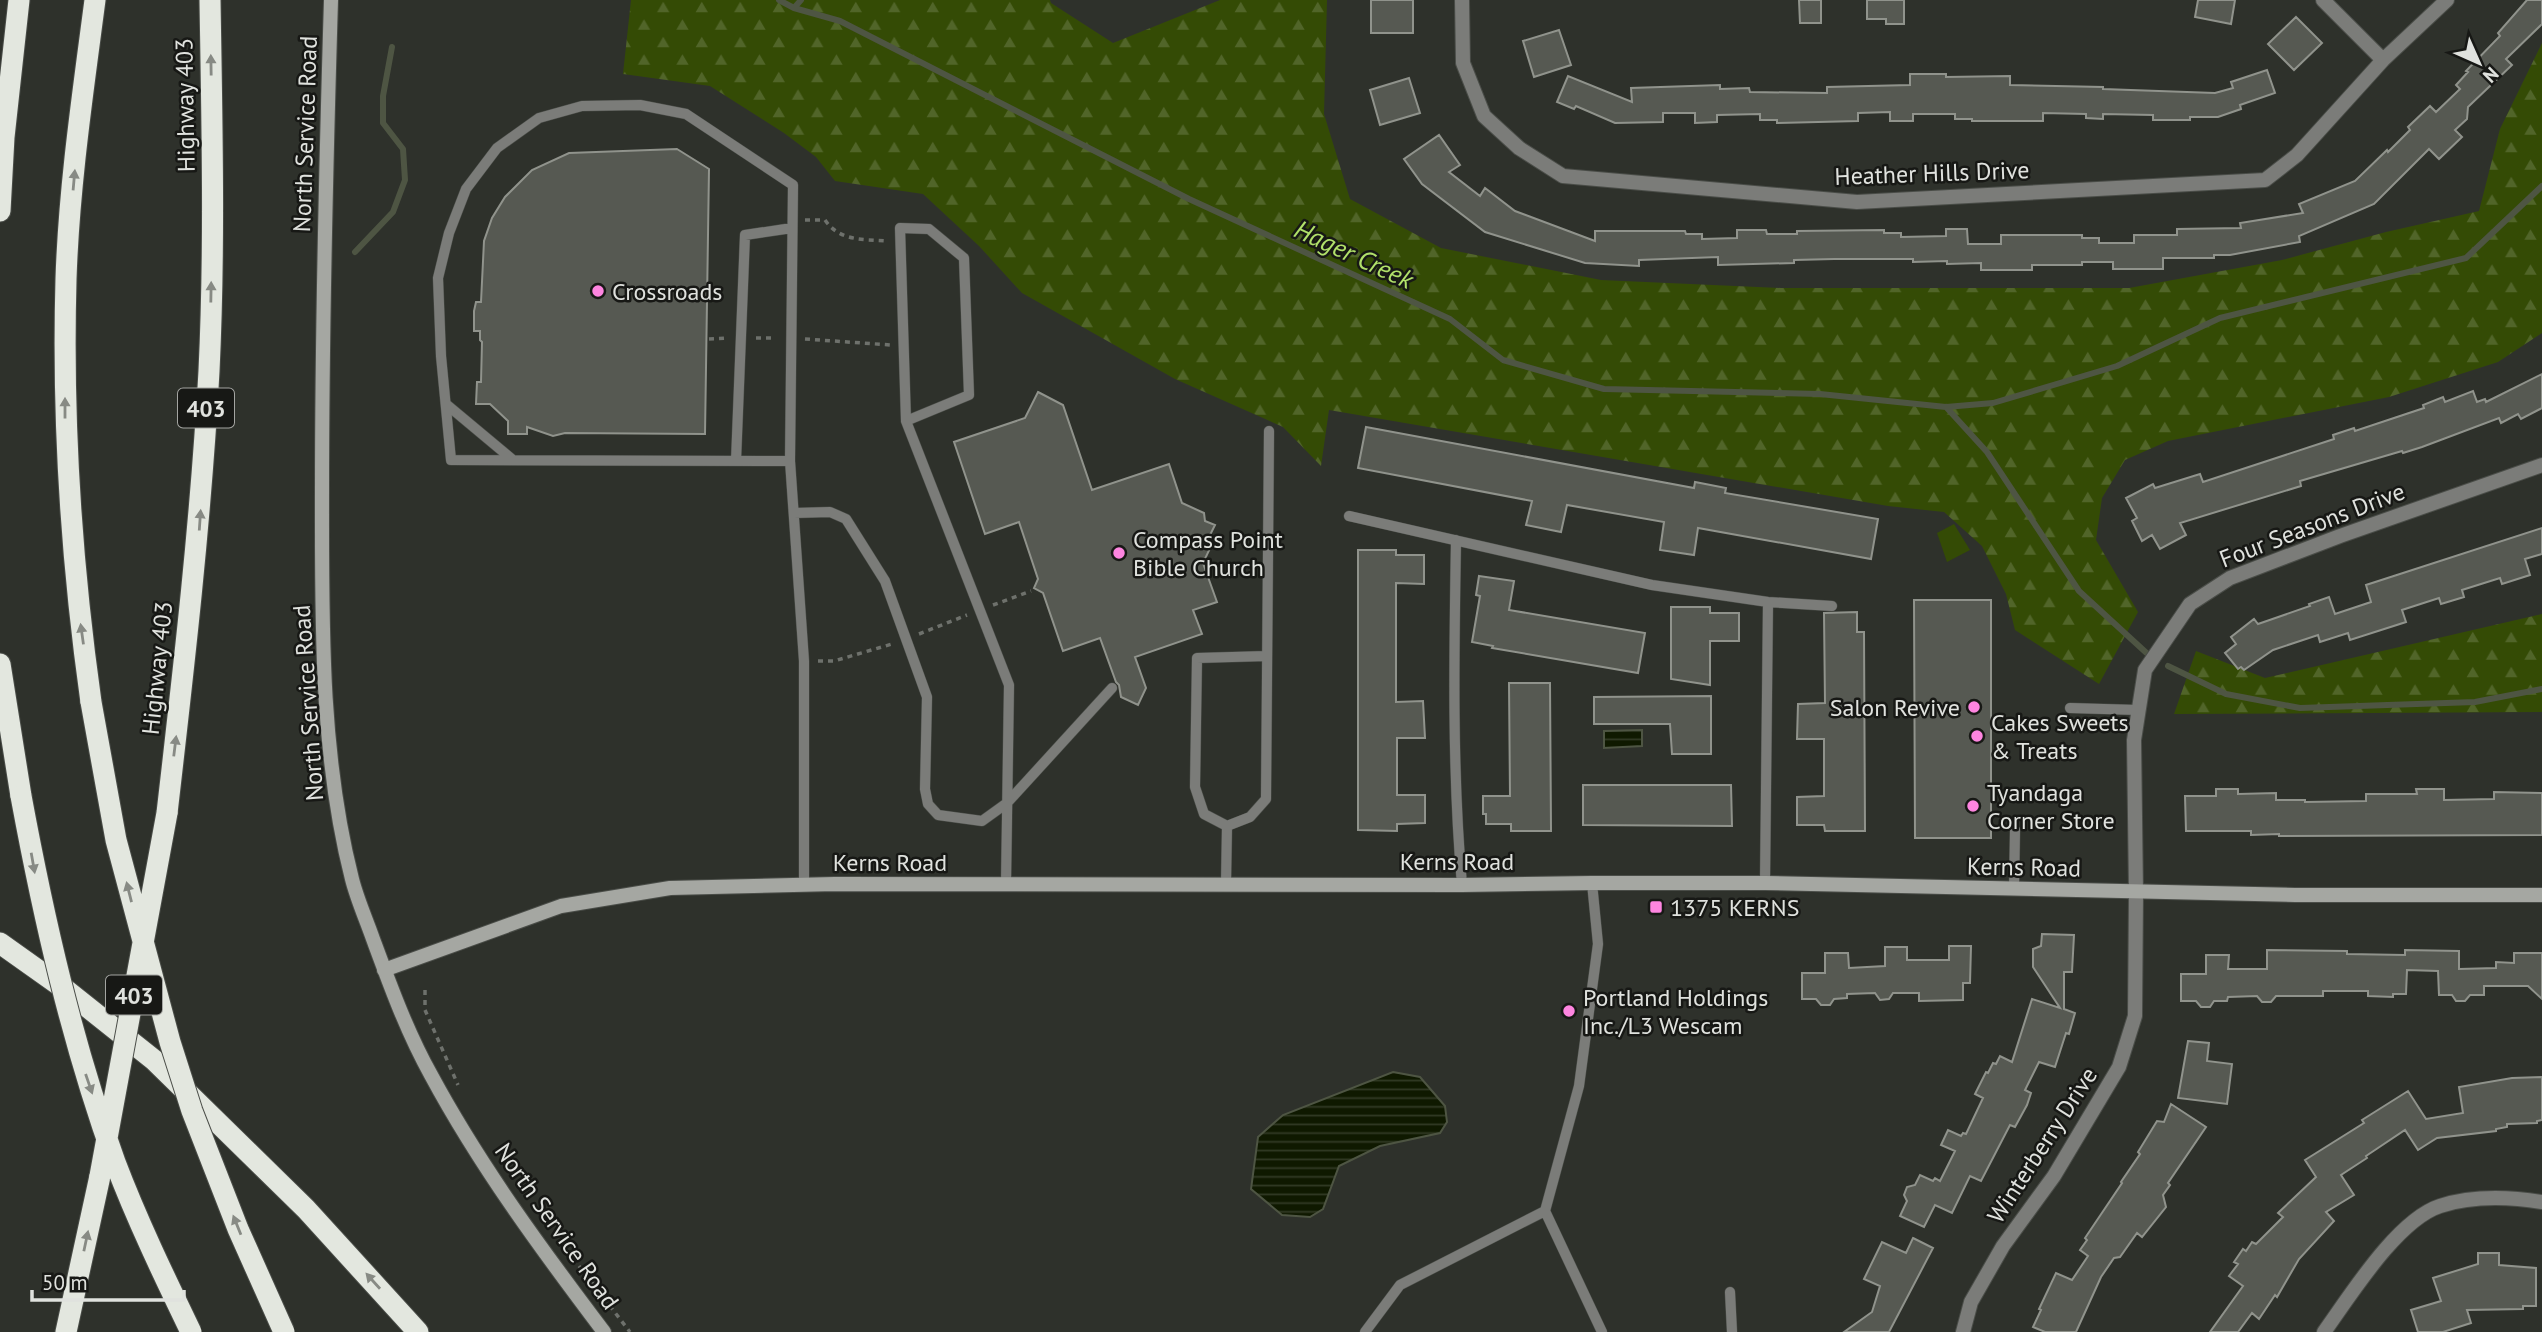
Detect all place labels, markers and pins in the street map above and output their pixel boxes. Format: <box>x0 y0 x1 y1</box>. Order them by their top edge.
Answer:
place label: Crossroads <box>612 276 722 307</box>
marker: Crossroads <box>590 283 606 299</box>
place label: Compass Point Bible Church <box>1133 524 1283 583</box>
marker: Compass Point Bible Church <box>1111 545 1127 561</box>
place label: Salon Revive <box>1830 692 1960 723</box>
marker: Salon Revive <box>1966 699 1982 715</box>
place label: Cakes Sweets & Treats <box>1991 707 2129 766</box>
marker: Cakes Sweets & Treats <box>1969 728 1985 744</box>
place label: Tyandaga Corner Store <box>1987 777 2115 836</box>
marker: Tyandaga Corner Store <box>1965 798 1981 814</box>
place label: 1375 KERNS <box>1670 892 1799 923</box>
marker: 1375 KERNS <box>1648 899 1664 915</box>
place label: Portland Holdings Inc./L3 Wescam <box>1583 982 1768 1041</box>
marker: Portland Holdings Inc./L3 Wescam <box>1561 1003 1577 1019</box>

